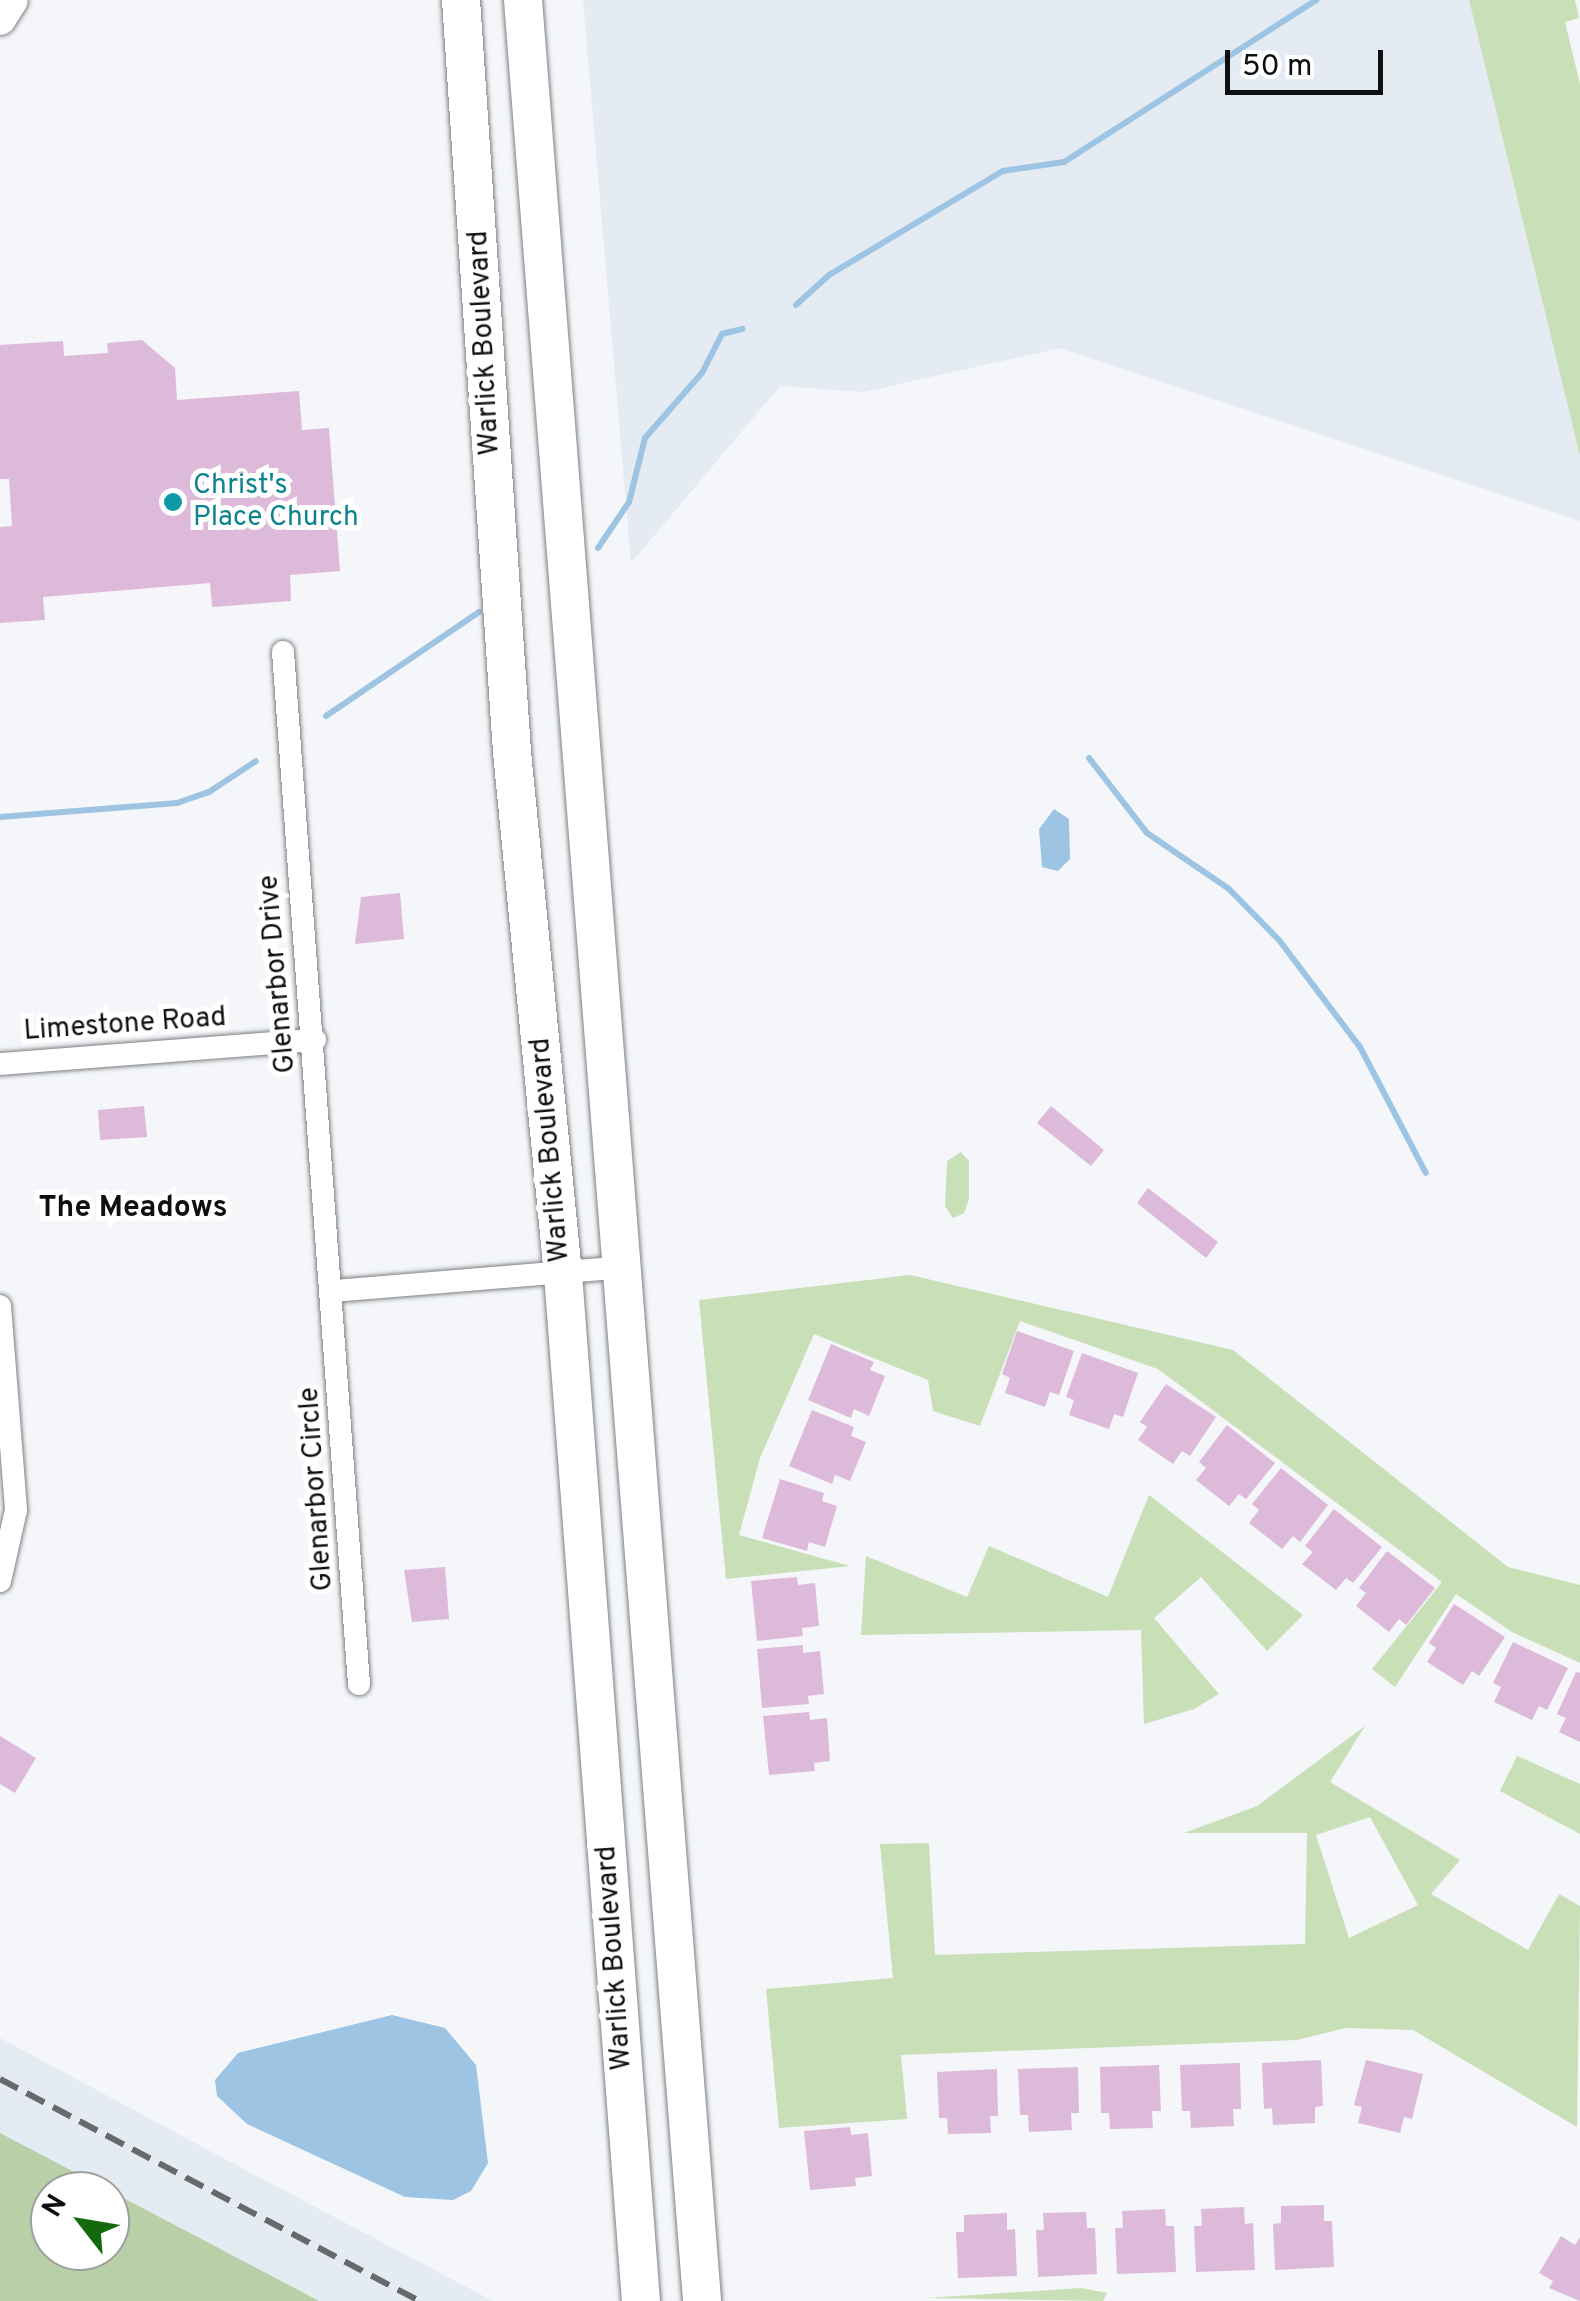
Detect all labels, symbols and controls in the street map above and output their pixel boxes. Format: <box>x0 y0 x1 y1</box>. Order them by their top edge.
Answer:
scale bar <box>1230 30 1388 92</box>
text: 50 m <box>1242 49 1312 86</box>
street label: Warlick Boulevard <box>462 230 508 456</box>
place label: Christ's Place Church <box>193 469 359 535</box>
marker: Christ's Place Church <box>162 491 184 513</box>
street label: Glenarbor Drive <box>253 873 303 1075</box>
street label: Limestone Road <box>23 1001 227 1049</box>
street label: Warlick Boulevard <box>524 1036 578 1264</box>
district label: The Meadows <box>39 1191 227 1227</box>
street label: Glenarbor Circle <box>293 1386 341 1592</box>
street label: Warlick Boulevard <box>590 1845 640 2071</box>
north arrow <box>30 2171 130 2271</box>
text: N <box>35 2189 77 2224</box>

